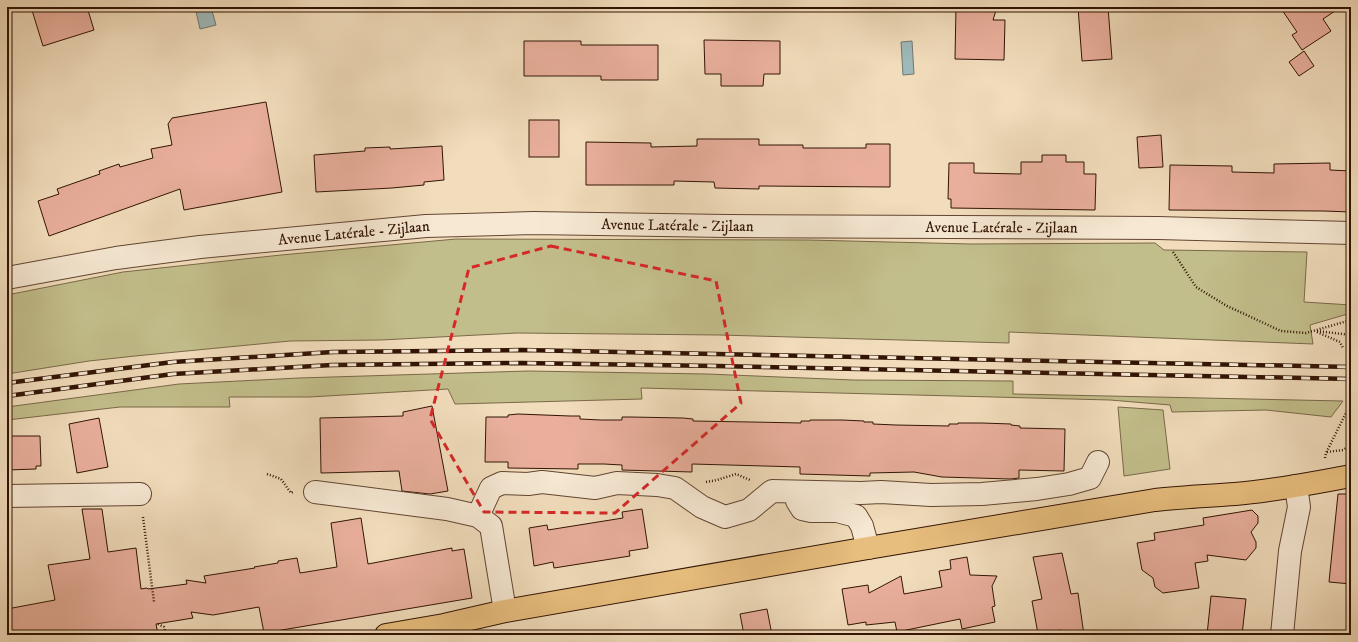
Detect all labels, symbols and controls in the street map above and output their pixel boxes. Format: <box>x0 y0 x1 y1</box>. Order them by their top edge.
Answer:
street label: Avenue Latérale - Zijlaan <box>601 215 754 236</box>
street label: Avenue Latérale - Zijlaan <box>277 217 431 250</box>
street label: Avenue Latérale - Zijlaan <box>925 218 1078 238</box>

